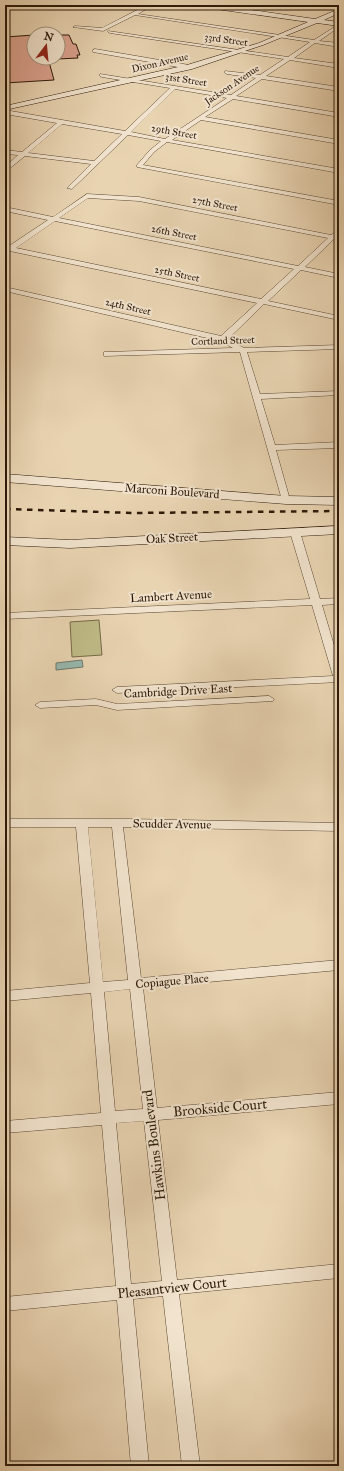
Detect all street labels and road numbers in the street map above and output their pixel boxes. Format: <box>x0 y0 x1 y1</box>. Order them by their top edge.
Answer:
street label: 33rd Street <box>204 31 249 49</box>
street label: Dixon Avenue <box>131 51 189 75</box>
street label: Jackson Avenue <box>202 62 262 109</box>
street label: 31st Street <box>164 71 208 89</box>
street label: 29th Street <box>150 122 198 142</box>
street label: 27th Street <box>191 194 239 214</box>
street label: 26th Street <box>150 223 198 243</box>
street label: 25th Street <box>153 263 201 285</box>
street label: 24th Street <box>104 296 152 318</box>
street label: Cortland Street <box>191 334 255 348</box>
street label: Marconi Boulevard <box>124 481 220 501</box>
street label: Oak Street <box>146 530 199 546</box>
street label: Lambert Avenue <box>130 587 212 605</box>
street label: Cambridge Drive East <box>123 681 233 702</box>
street label: Scudder Avenue <box>133 816 211 832</box>
street label: Copiague Place <box>135 971 209 992</box>
street label: Hawkins Boulevard <box>139 1089 169 1201</box>
street label: Brookside Court <box>172 1095 268 1121</box>
street label: Pleasantview Court <box>116 1274 228 1302</box>

